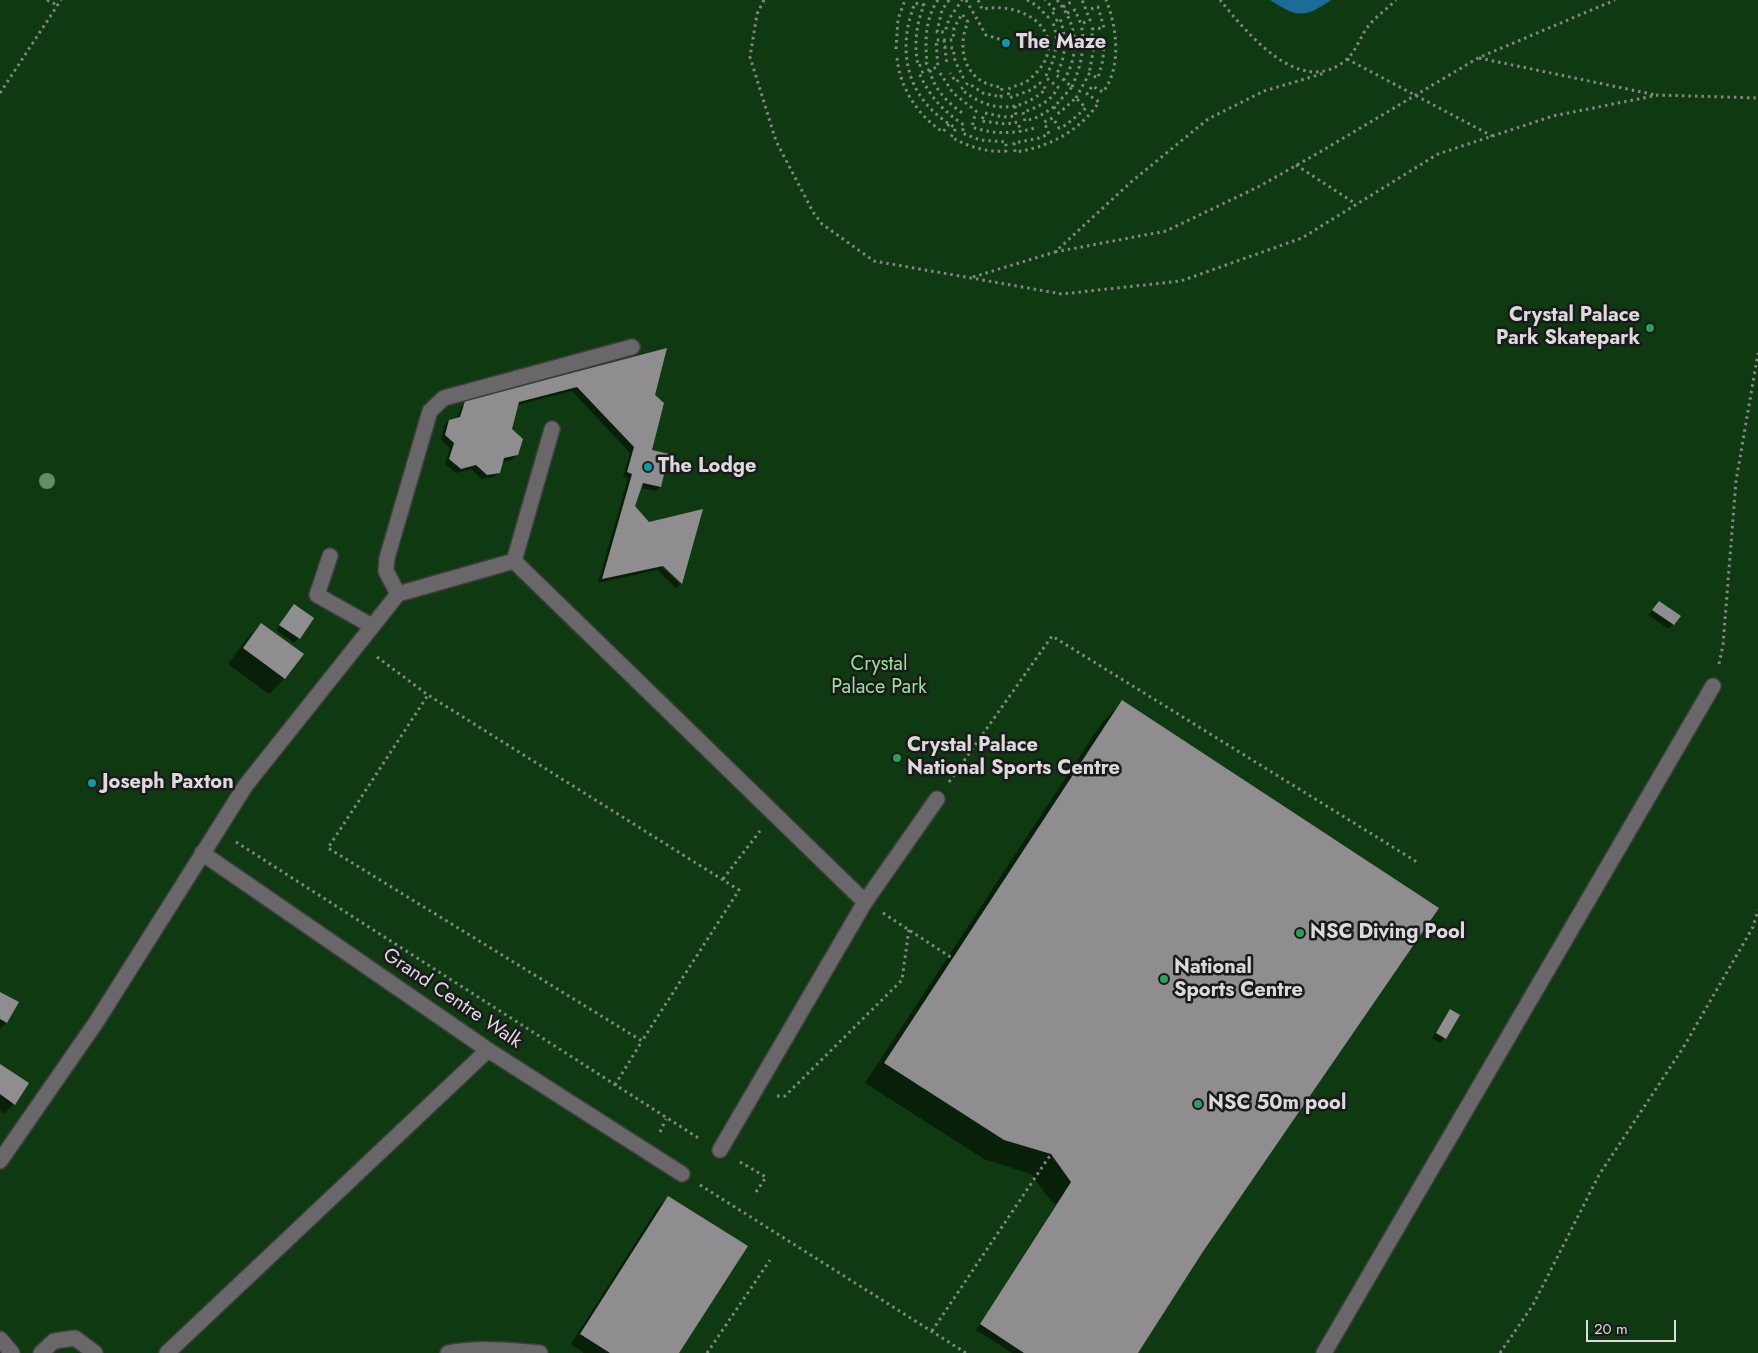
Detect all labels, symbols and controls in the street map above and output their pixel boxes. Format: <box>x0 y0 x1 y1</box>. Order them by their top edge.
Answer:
place label: The Maze <box>1016 31 1106 55</box>
marker: The Maze <box>1000 37 1012 49</box>
place label: Crystal Palace Park Skatepark <box>1496 304 1640 351</box>
marker: Crystal Palace Park Skatepark <box>1644 322 1656 334</box>
place label: The Lodge <box>658 455 756 479</box>
marker: The Lodge <box>642 461 654 473</box>
park label: Crystal Palace Park <box>831 653 927 700</box>
place label: Crystal Palace National Sports Centre <box>907 734 1120 781</box>
marker: Crystal Palace National Sports Centre <box>891 752 903 764</box>
place label: Joseph Paxton <box>102 771 234 795</box>
marker: Joseph Paxton <box>86 777 98 789</box>
place label: NSC Diving Pool <box>1310 921 1465 945</box>
marker: NSC Diving Pool <box>1294 927 1306 939</box>
street label: Grand Centre Walk <box>378 944 526 1054</box>
place label: National Sports Centre <box>1174 956 1303 1003</box>
marker: National Sports Centre <box>1158 973 1170 985</box>
place label: NSC 50m pool <box>1208 1092 1346 1116</box>
marker: NSC 50m pool <box>1192 1098 1204 1110</box>
scale bar <box>1588 1310 1678 1342</box>
text: 20 m <box>1594 1318 1628 1340</box>

